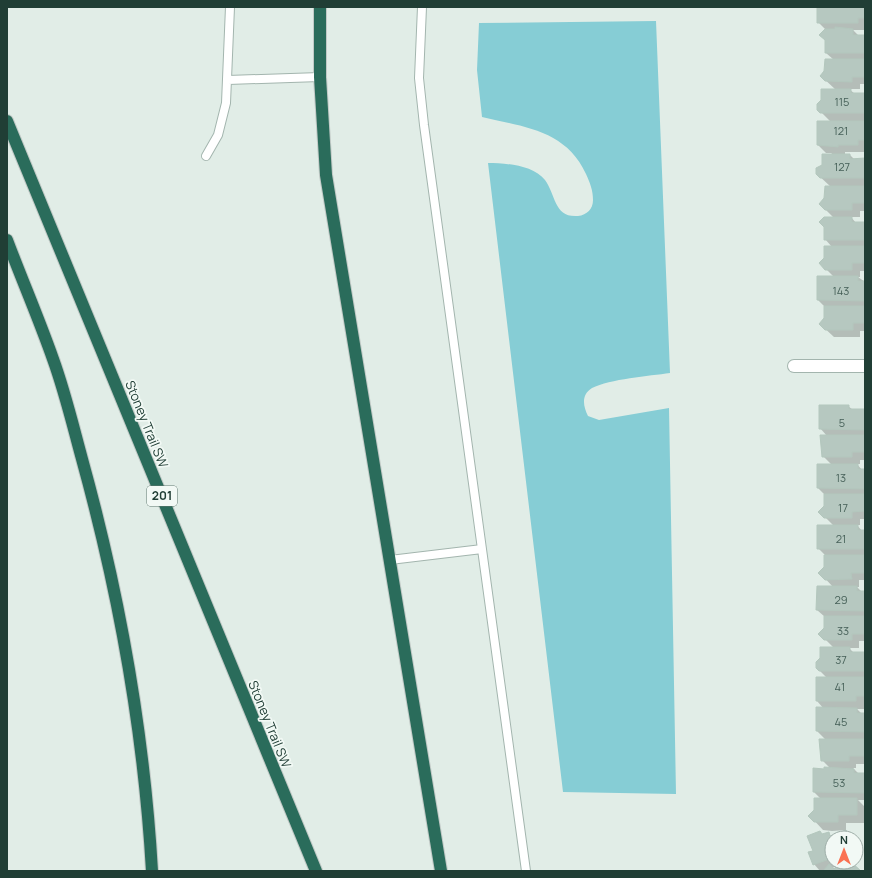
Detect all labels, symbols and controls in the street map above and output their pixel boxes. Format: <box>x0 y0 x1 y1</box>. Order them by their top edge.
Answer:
house number: 115 <box>835 94 849 109</box>
house number: 121 <box>834 123 848 138</box>
house number: 127 <box>834 159 850 174</box>
house number: 143 <box>833 283 849 298</box>
street label: Stoney Trail SW <box>121 378 173 470</box>
house number: 5 <box>839 415 845 430</box>
house number: 13 <box>836 470 846 485</box>
road number: 201 <box>147 486 177 506</box>
house number: 17 <box>838 500 848 515</box>
house number: 21 <box>836 531 846 546</box>
house number: 29 <box>834 592 848 607</box>
house number: 33 <box>837 623 849 638</box>
house number: 37 <box>835 652 847 667</box>
street label: Stoney Trail SW <box>244 678 296 770</box>
house number: 41 <box>835 679 845 694</box>
house number: 45 <box>835 714 847 729</box>
house number: 53 <box>833 775 845 790</box>
north arrow <box>824 830 864 870</box>
text: N <box>840 832 848 847</box>

